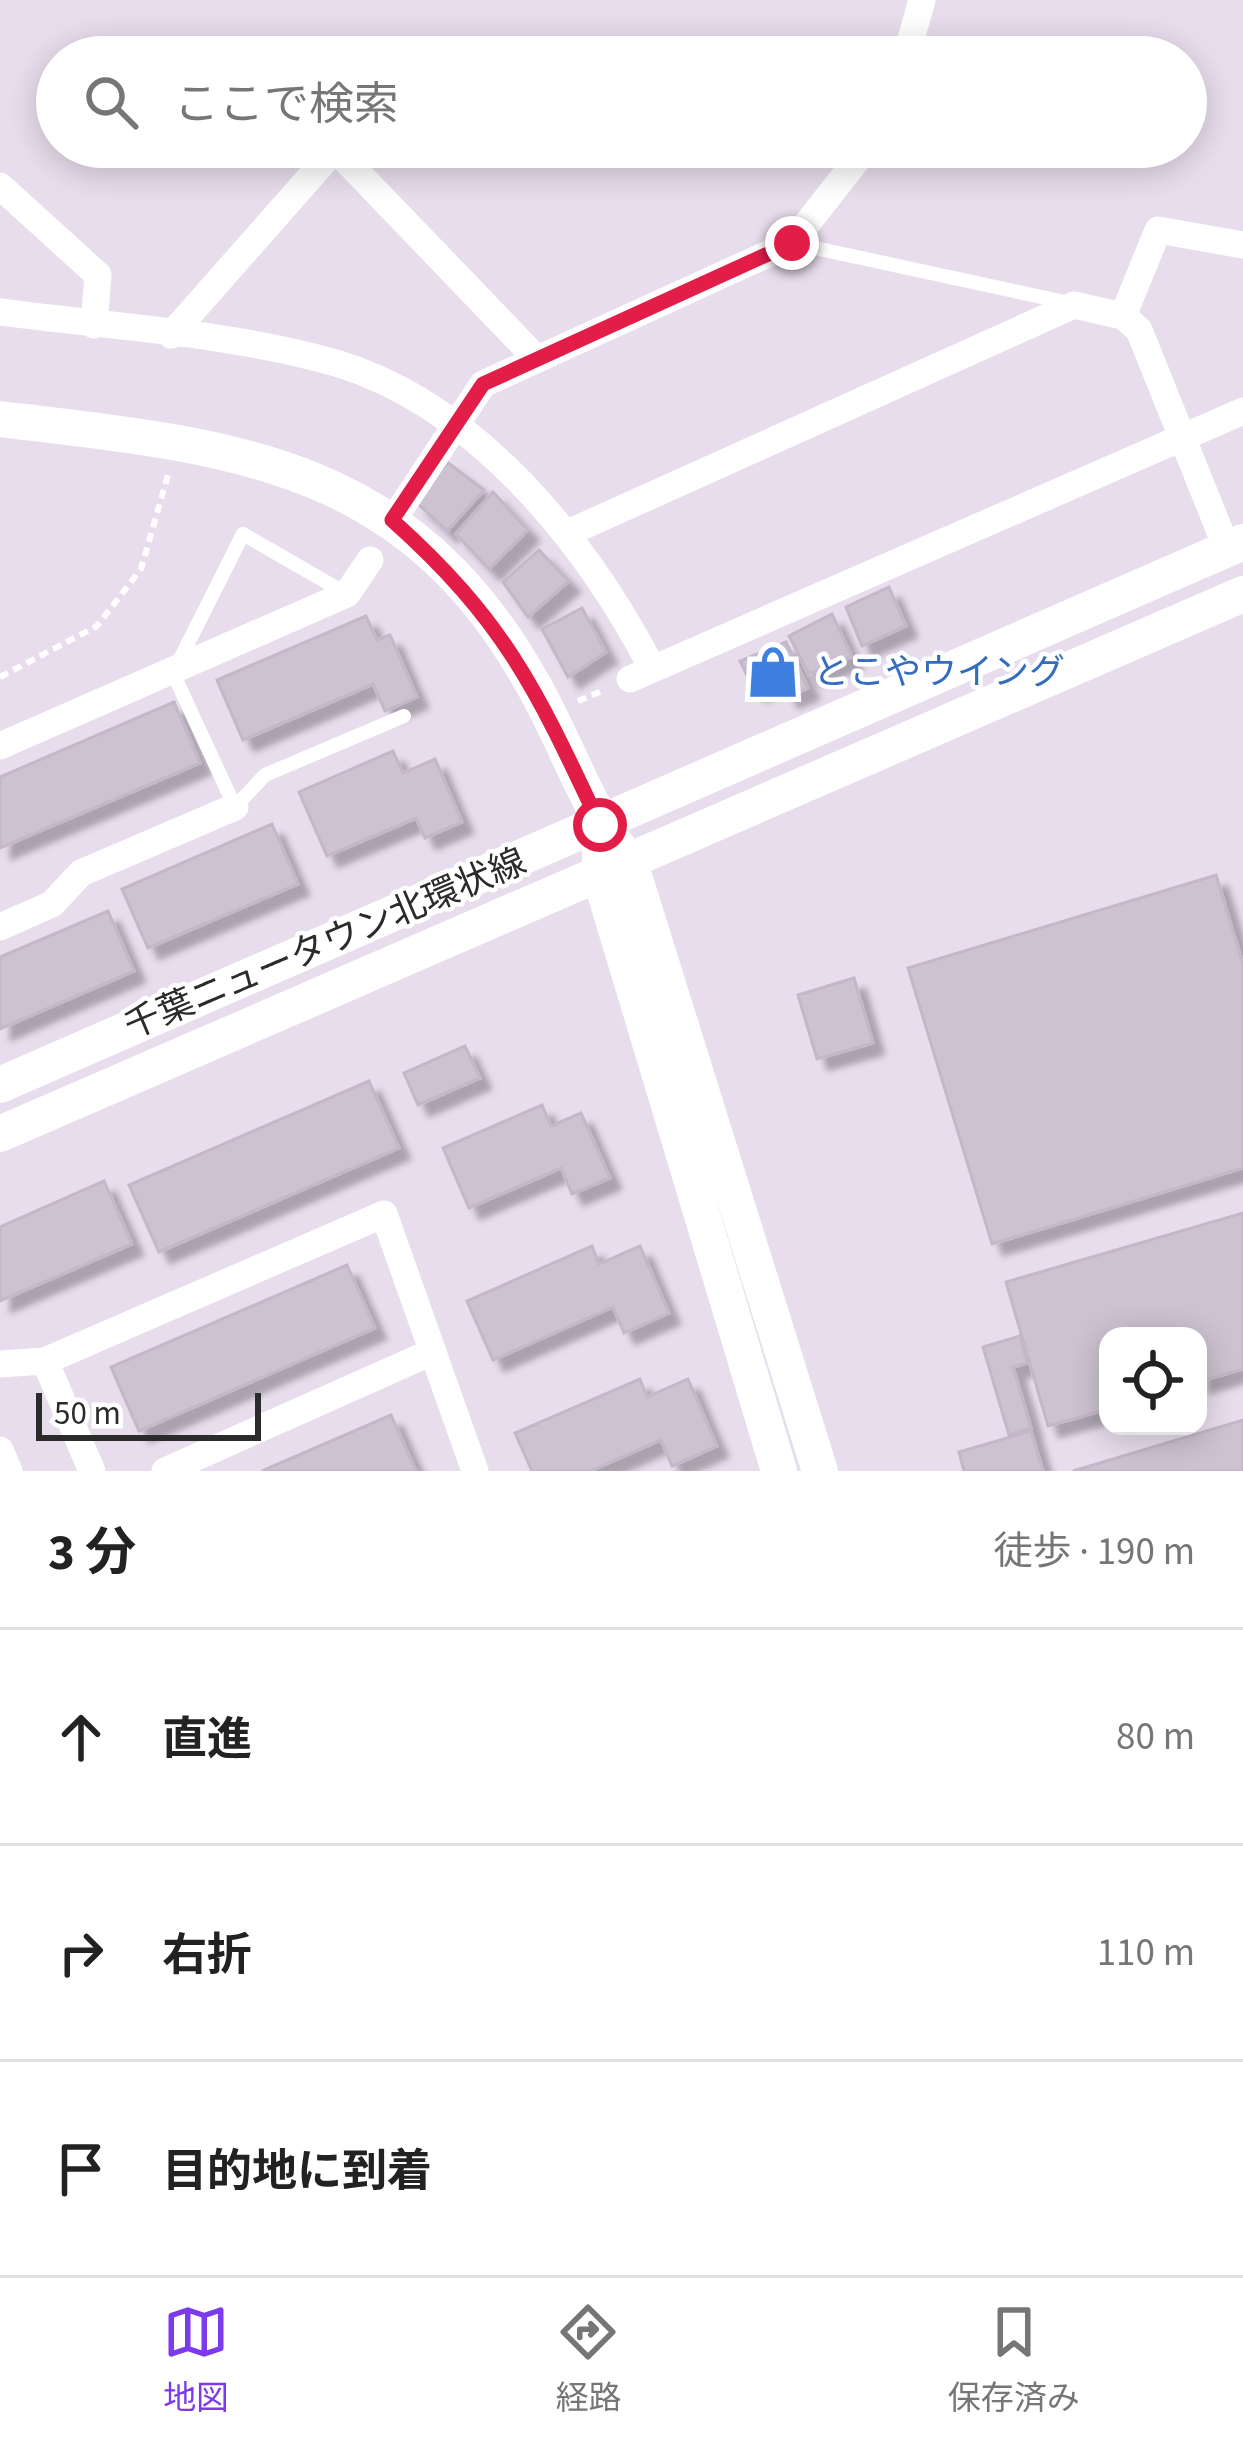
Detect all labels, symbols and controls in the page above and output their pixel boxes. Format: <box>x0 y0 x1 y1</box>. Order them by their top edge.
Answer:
search box <box>36 36 1207 168</box>
icon: search <box>78 69 144 135</box>
text: ここで検索 <box>174 73 399 137</box>
route end <box>765 216 819 270</box>
shop icon: とこやウイング <box>744 643 802 701</box>
place label: とこやウイング <box>813 647 1065 698</box>
route start <box>573 798 627 852</box>
street label: 千葉ニュータウン北環状線 <box>116 836 534 1052</box>
map controls <box>1099 1327 1207 1435</box>
button: locate <box>1099 1327 1207 1435</box>
scale bar <box>36 1387 261 1440</box>
text: 50 m <box>54 1390 121 1437</box>
text: 3 分 <box>48 1517 136 1589</box>
text: 徒歩 · 190 m <box>993 1524 1195 1580</box>
icon: ahead <box>48 1704 114 1770</box>
text: 直進 <box>162 1708 252 1772</box>
text: 80 m <box>1116 1709 1195 1765</box>
icon: right <box>48 1920 114 1986</box>
text: 右折 <box>162 1924 252 1988</box>
text: 110 m <box>1097 1925 1195 1981</box>
icon: arrive <box>48 2136 114 2202</box>
text: 目的地に到着 <box>162 2140 432 2204</box>
tab: 地図 <box>163 2299 229 2422</box>
tab: 経路 <box>555 2299 621 2422</box>
tab: 保存済み <box>948 2299 1080 2422</box>

